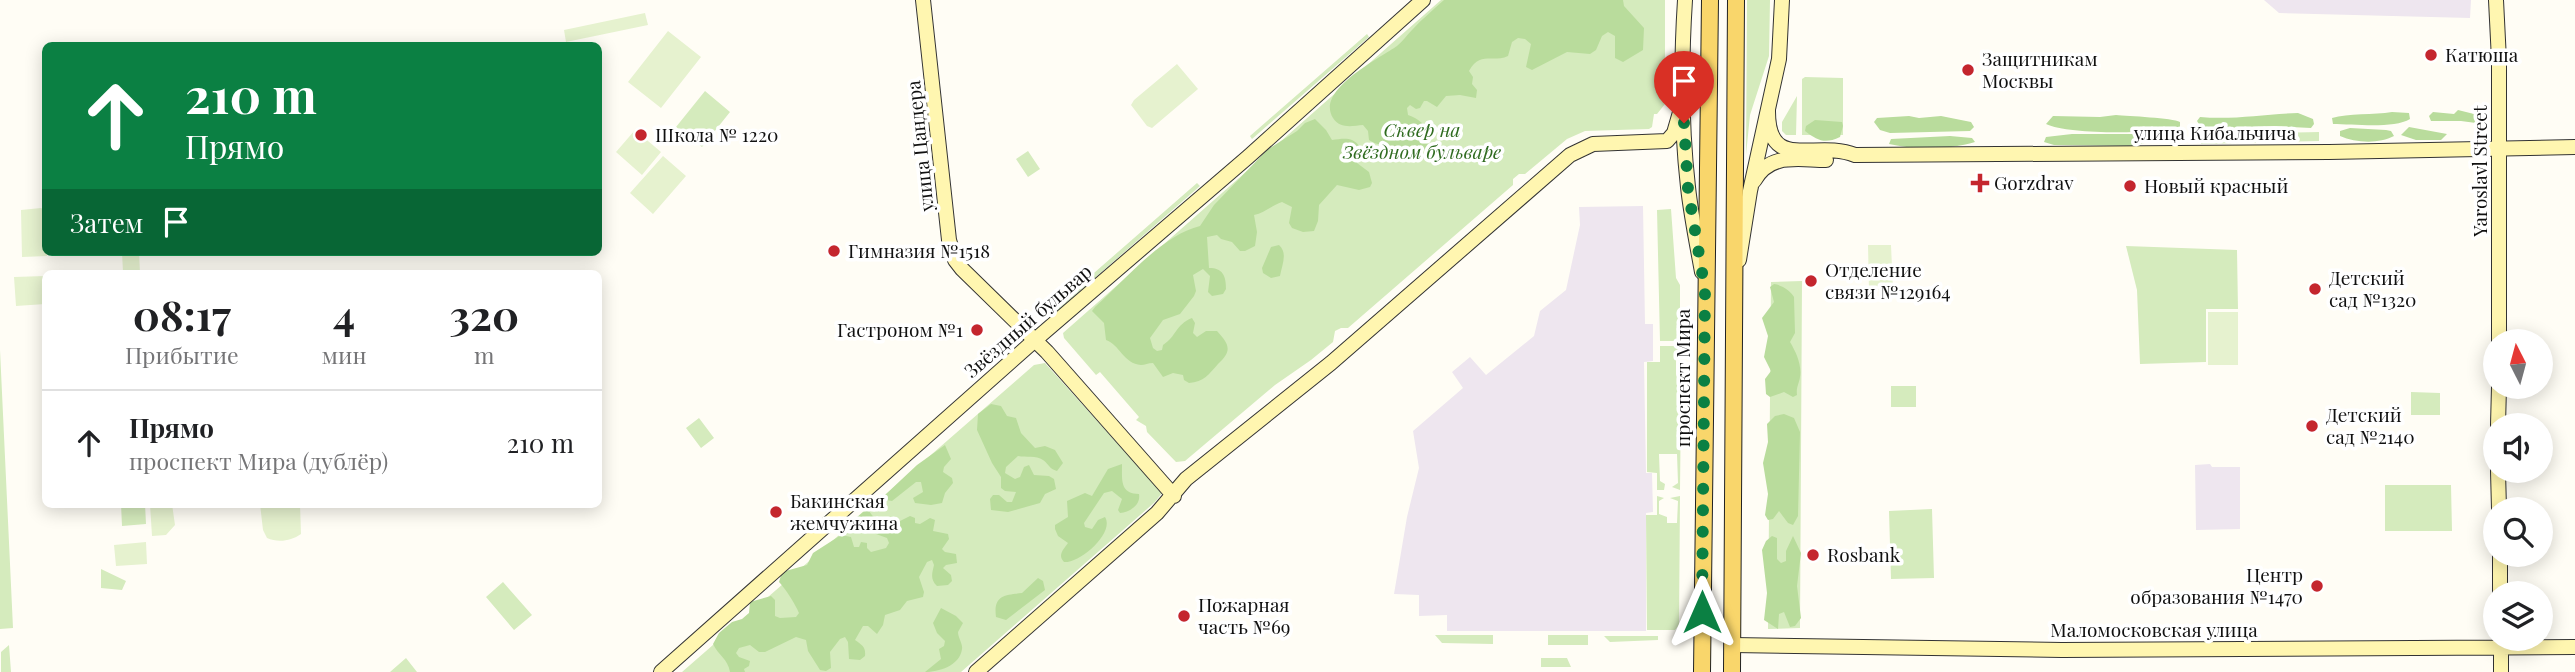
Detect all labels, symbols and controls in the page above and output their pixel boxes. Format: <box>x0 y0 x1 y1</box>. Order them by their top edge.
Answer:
place label: Катюша <box>2445 41 2519 67</box>
place label: Защитникам Москвы <box>1982 45 2098 93</box>
marker: Катюша <box>2423 47 2439 63</box>
pin <box>1654 51 1714 123</box>
text: 210 m <box>185 61 317 126</box>
icon: arrive <box>1665 62 1703 100</box>
marker: Защитникам Москвы <box>1960 62 1976 78</box>
icon: ahead <box>70 70 161 161</box>
street label: улица Цандера <box>899 79 939 214</box>
street label: Yaroslavl Street <box>2466 105 2492 238</box>
park label: Сквер на Звёздном бульваре <box>1342 116 1501 164</box>
street label: улица Кибальчича <box>2133 119 2297 145</box>
place label: Школа № 1220 <box>655 121 778 147</box>
text: Прямо <box>185 124 284 167</box>
marker: Школа № 1220 <box>633 127 649 143</box>
place label: Gorzdrav <box>1994 169 2074 195</box>
place label: Новый красный <box>2144 172 2288 198</box>
marker: Gorzdrav <box>1972 175 1988 191</box>
marker: Новый красный <box>2122 178 2138 194</box>
icon: arrive <box>157 203 195 241</box>
text: Затем <box>70 205 143 240</box>
place label: Гимназия №1518 <box>848 237 990 263</box>
marker: Гимназия №1518 <box>826 243 842 259</box>
place label: Отделение связи №129164 <box>1825 256 1951 304</box>
street label: Звёздный бульвар <box>958 258 1097 383</box>
place label: Детский сад №1320 <box>2329 264 2417 312</box>
marker: Отделение связи №129164 <box>1803 273 1819 289</box>
marker: Детский сад №1320 <box>2307 281 2323 297</box>
text: 08:17 <box>133 286 231 342</box>
text: 4 <box>333 286 355 342</box>
text: 320 <box>449 286 519 342</box>
street label: проспект Мира <box>1669 308 1695 447</box>
place label: Гастроном №1 <box>837 316 963 342</box>
marker: Гастроном №1 <box>969 322 985 338</box>
north arrow <box>2483 329 2553 399</box>
map controls <box>2483 329 2553 651</box>
text: Прибытие <box>125 339 239 370</box>
text: мин <box>322 339 367 370</box>
text: m <box>474 339 494 370</box>
place label: Детский сад №2140 <box>2326 401 2415 449</box>
text: Прямо <box>129 410 214 445</box>
button: sound <box>2483 413 2553 483</box>
marker: Детский сад №2140 <box>2304 418 2320 434</box>
icon: ahead <box>70 424 108 462</box>
text: 210 m <box>507 425 574 460</box>
text: проспект Мира (дублёр) <box>129 445 388 476</box>
place label: Бакинская жемчужина <box>790 487 899 535</box>
button: search <box>2483 497 2553 567</box>
marker: Бакинская жемчужина <box>768 504 784 520</box>
place label: Rosbank <box>1827 541 1901 567</box>
marker: Rosbank <box>1805 547 1821 563</box>
place label: Центр образования №1470 <box>2130 561 2303 609</box>
position arrow <box>1665 575 1739 649</box>
marker: Центр образования №1470 <box>2309 578 2325 594</box>
button: layers <box>2483 581 2553 651</box>
place label: Пожарная часть №69 <box>1198 591 1290 639</box>
marker: Пожарная часть №69 <box>1176 608 1192 624</box>
street label: Маломосковская улица <box>2050 616 2258 642</box>

